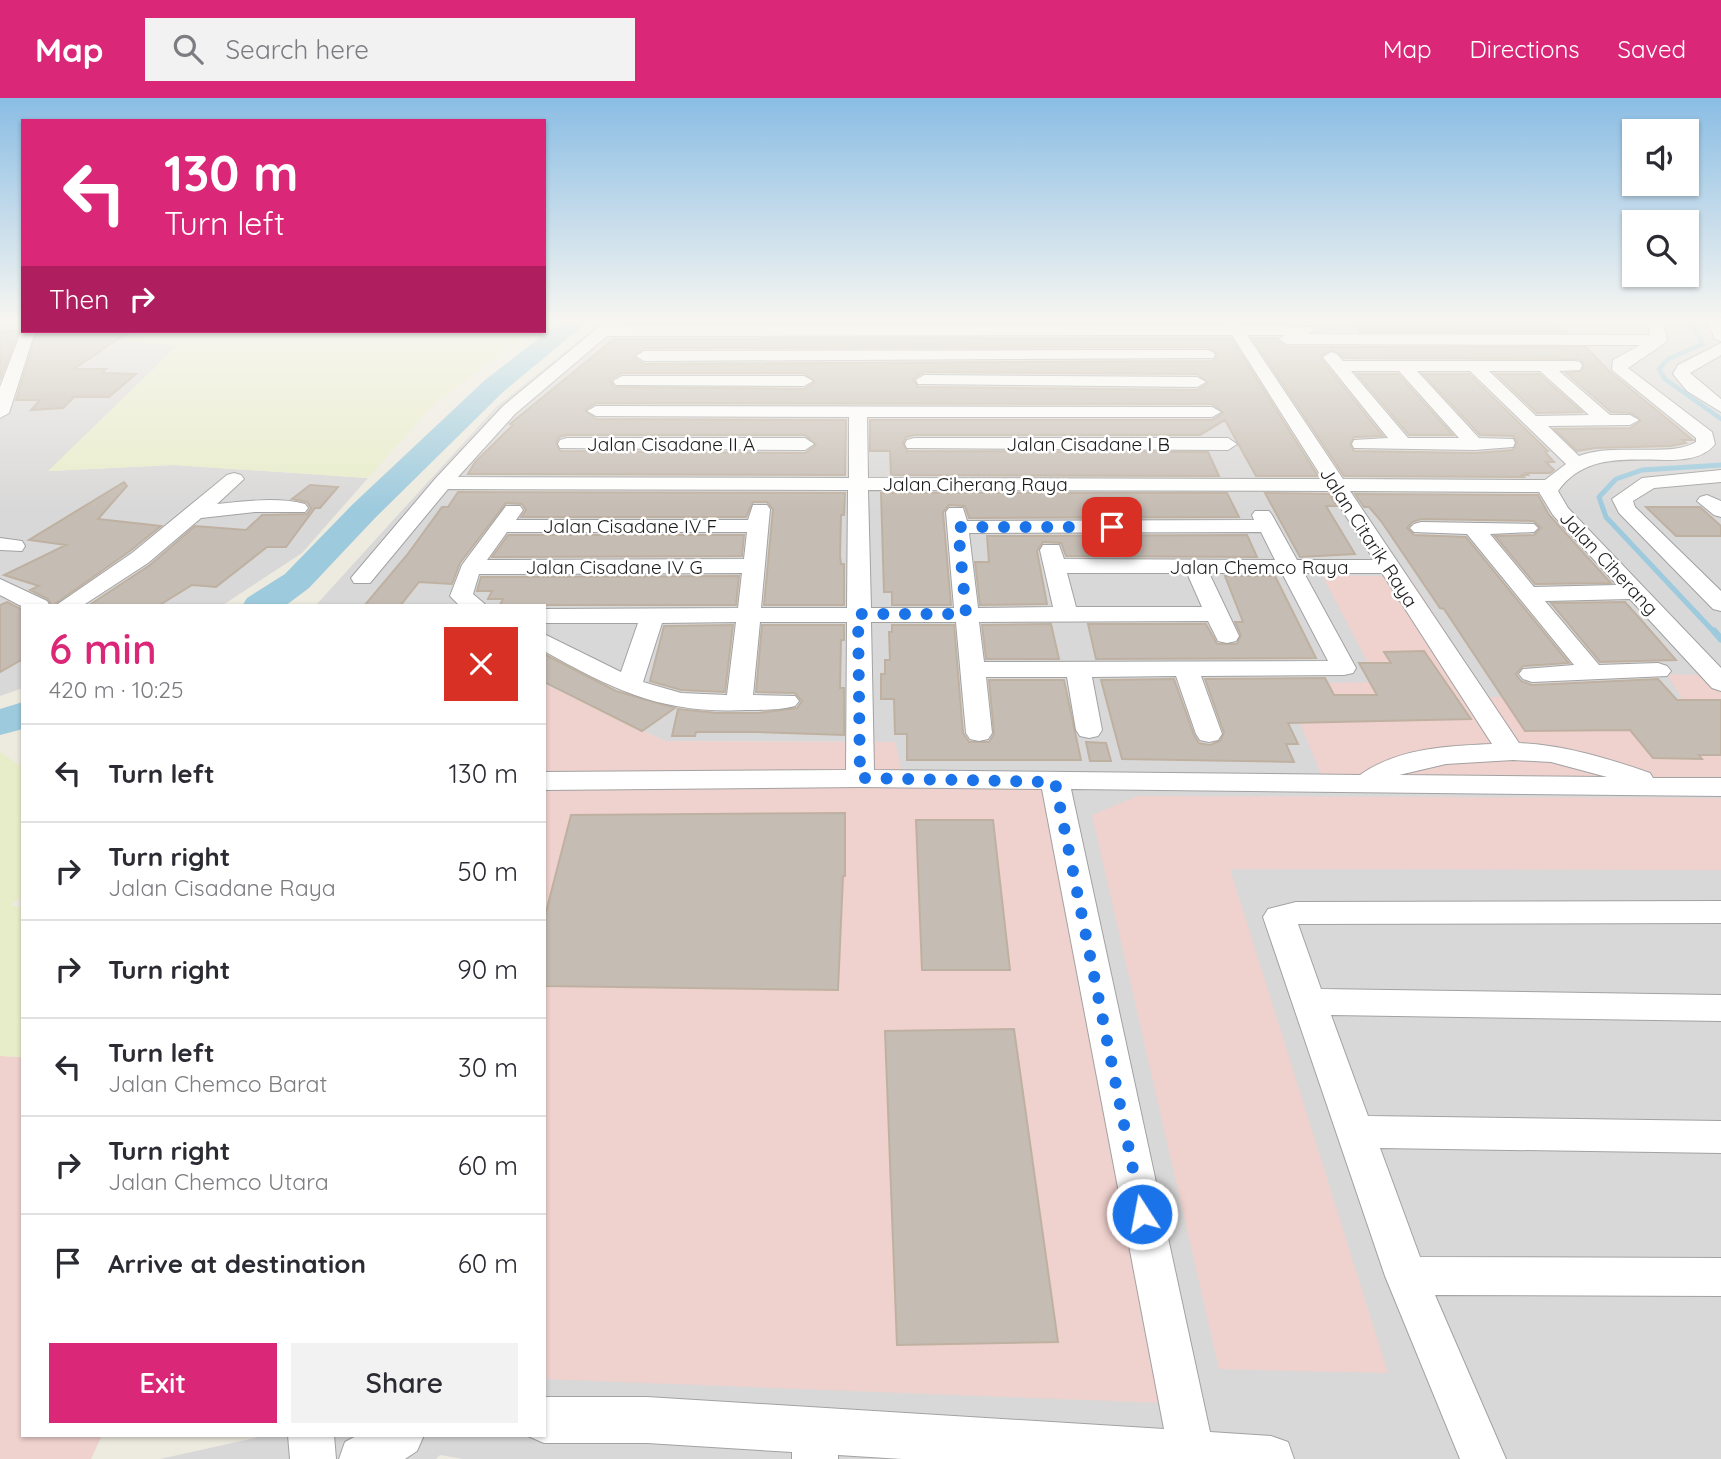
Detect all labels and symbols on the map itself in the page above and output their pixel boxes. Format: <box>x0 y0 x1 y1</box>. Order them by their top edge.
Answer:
street label: Jalan Cisadane II A <box>587 432 755 456</box>
street label: Jalan Cisadane I B <box>1006 432 1170 456</box>
street label: Jalan Citarik Raya <box>1315 462 1423 612</box>
street label: Jalan Ciherang Raya <box>882 472 1068 496</box>
pin <box>1082 497 1142 557</box>
street label: Jalan Ciherang <box>1555 506 1663 620</box>
street label: Jalan Cisadane IV F <box>543 514 717 538</box>
street label: Jalan Cisadane IV G <box>525 555 703 579</box>
street label: Jalan Chemco Raya <box>1170 555 1348 579</box>
position arrow <box>1105 1177 1179 1251</box>

